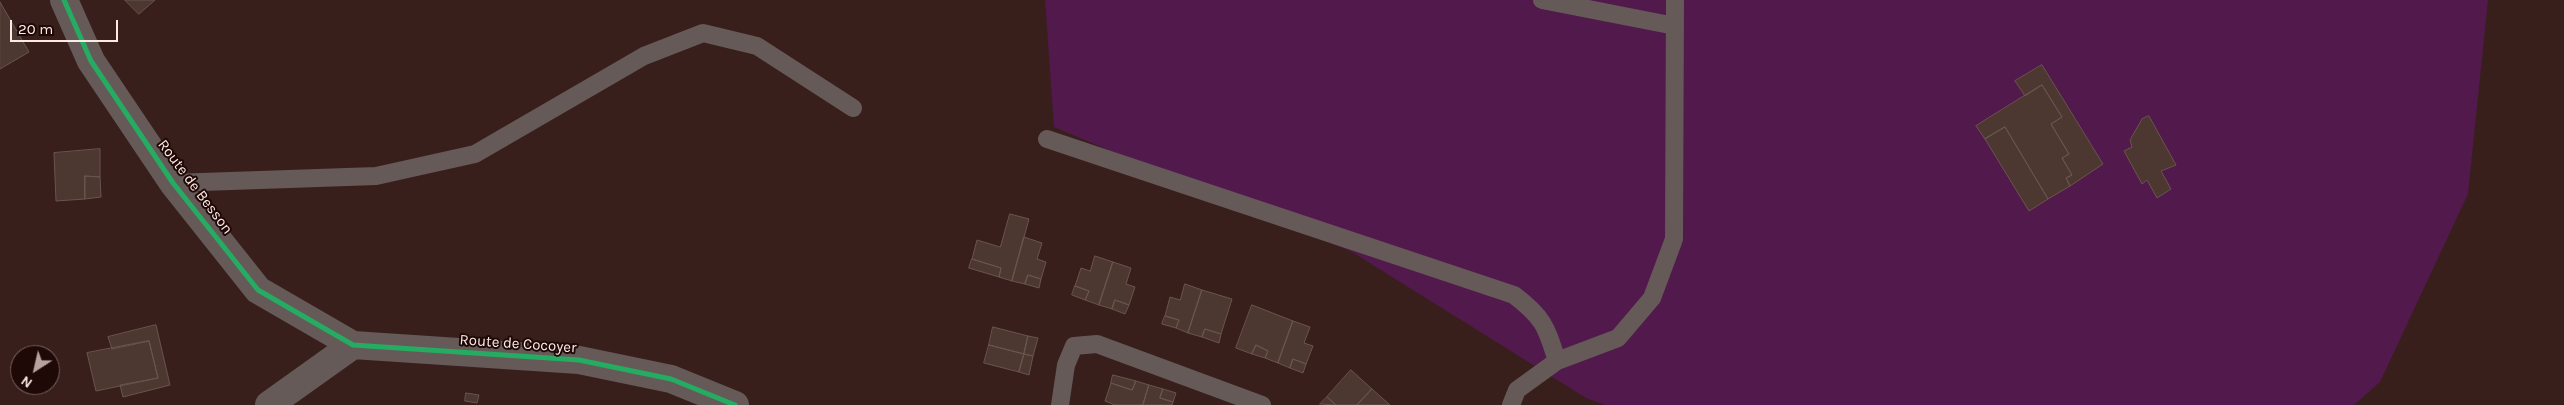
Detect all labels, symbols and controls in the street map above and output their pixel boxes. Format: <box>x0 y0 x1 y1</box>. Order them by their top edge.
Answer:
scale bar <box>12 10 120 42</box>
text: 20 m <box>18 20 53 38</box>
street label: Route de Besson <box>154 136 236 238</box>
street label: Route de Cocoyer <box>459 331 577 357</box>
north arrow <box>10 345 60 395</box>
text: N <box>18 372 36 392</box>

